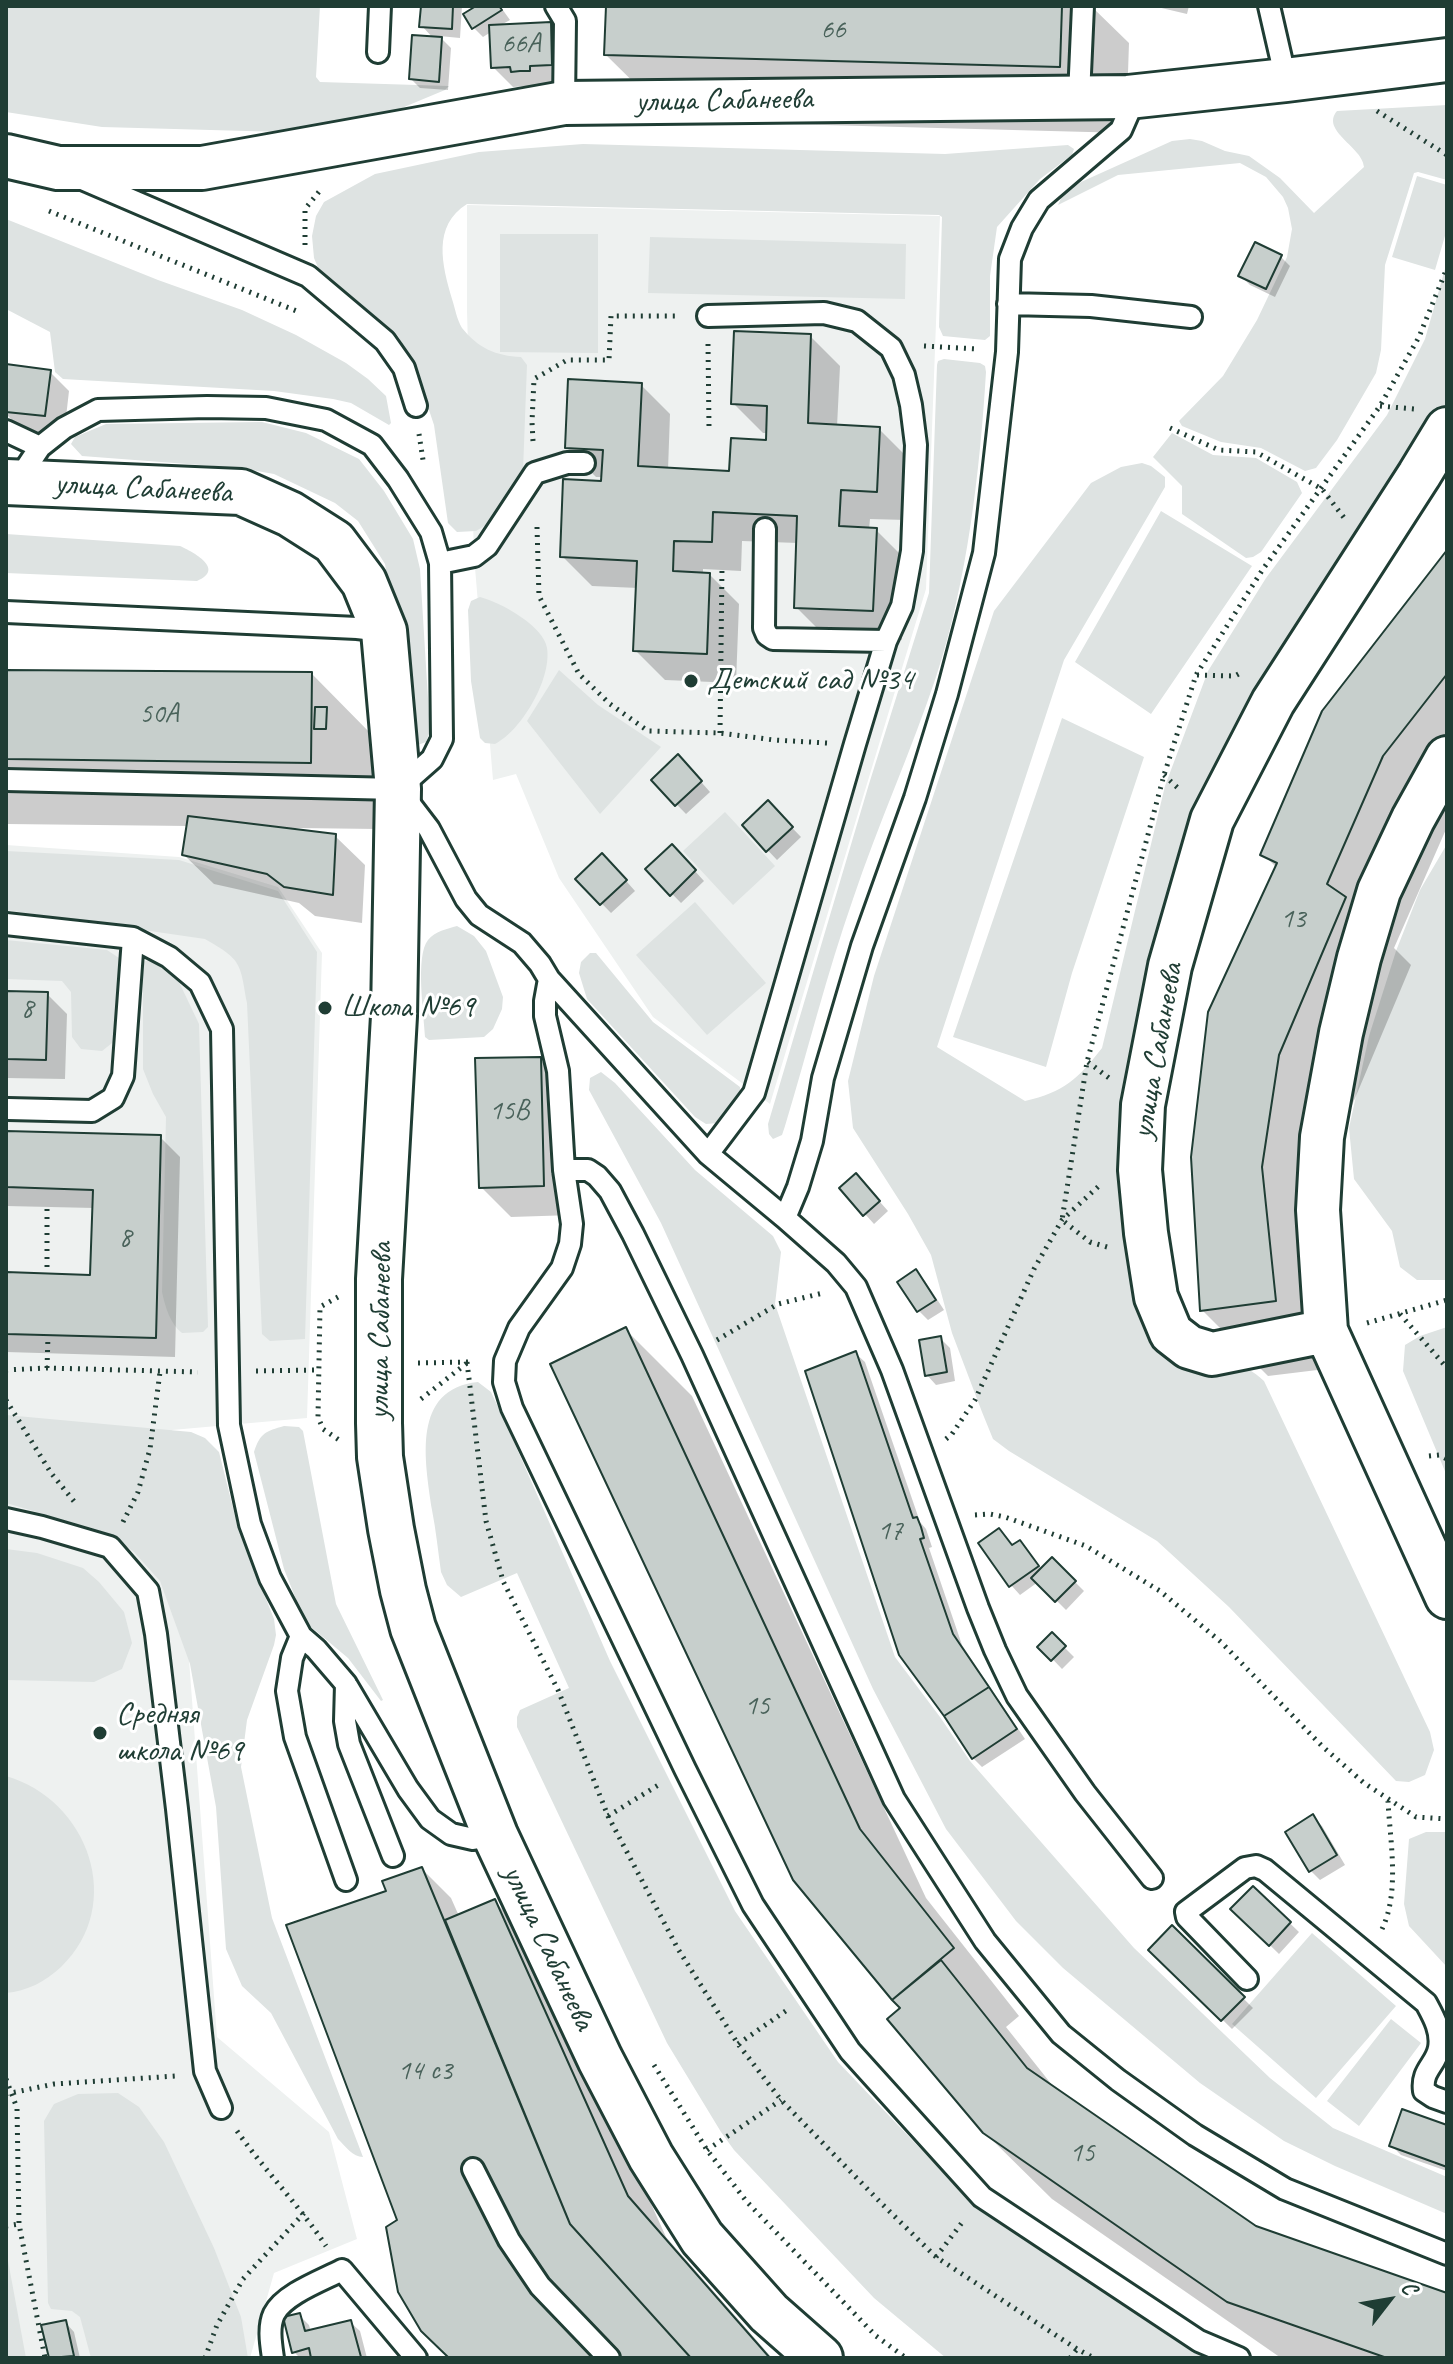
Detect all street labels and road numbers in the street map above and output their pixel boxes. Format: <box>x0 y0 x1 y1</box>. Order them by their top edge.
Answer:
street label: улица Сабанеева <box>635 80 813 122</box>
street label: улица Сабанеева <box>53 465 233 513</box>
street label: улица Сабанеева <box>1124 960 1192 1142</box>
street label: улица Сабанеева <box>360 1242 402 1420</box>
street label: улица Сабанеева <box>493 1859 603 2037</box>

